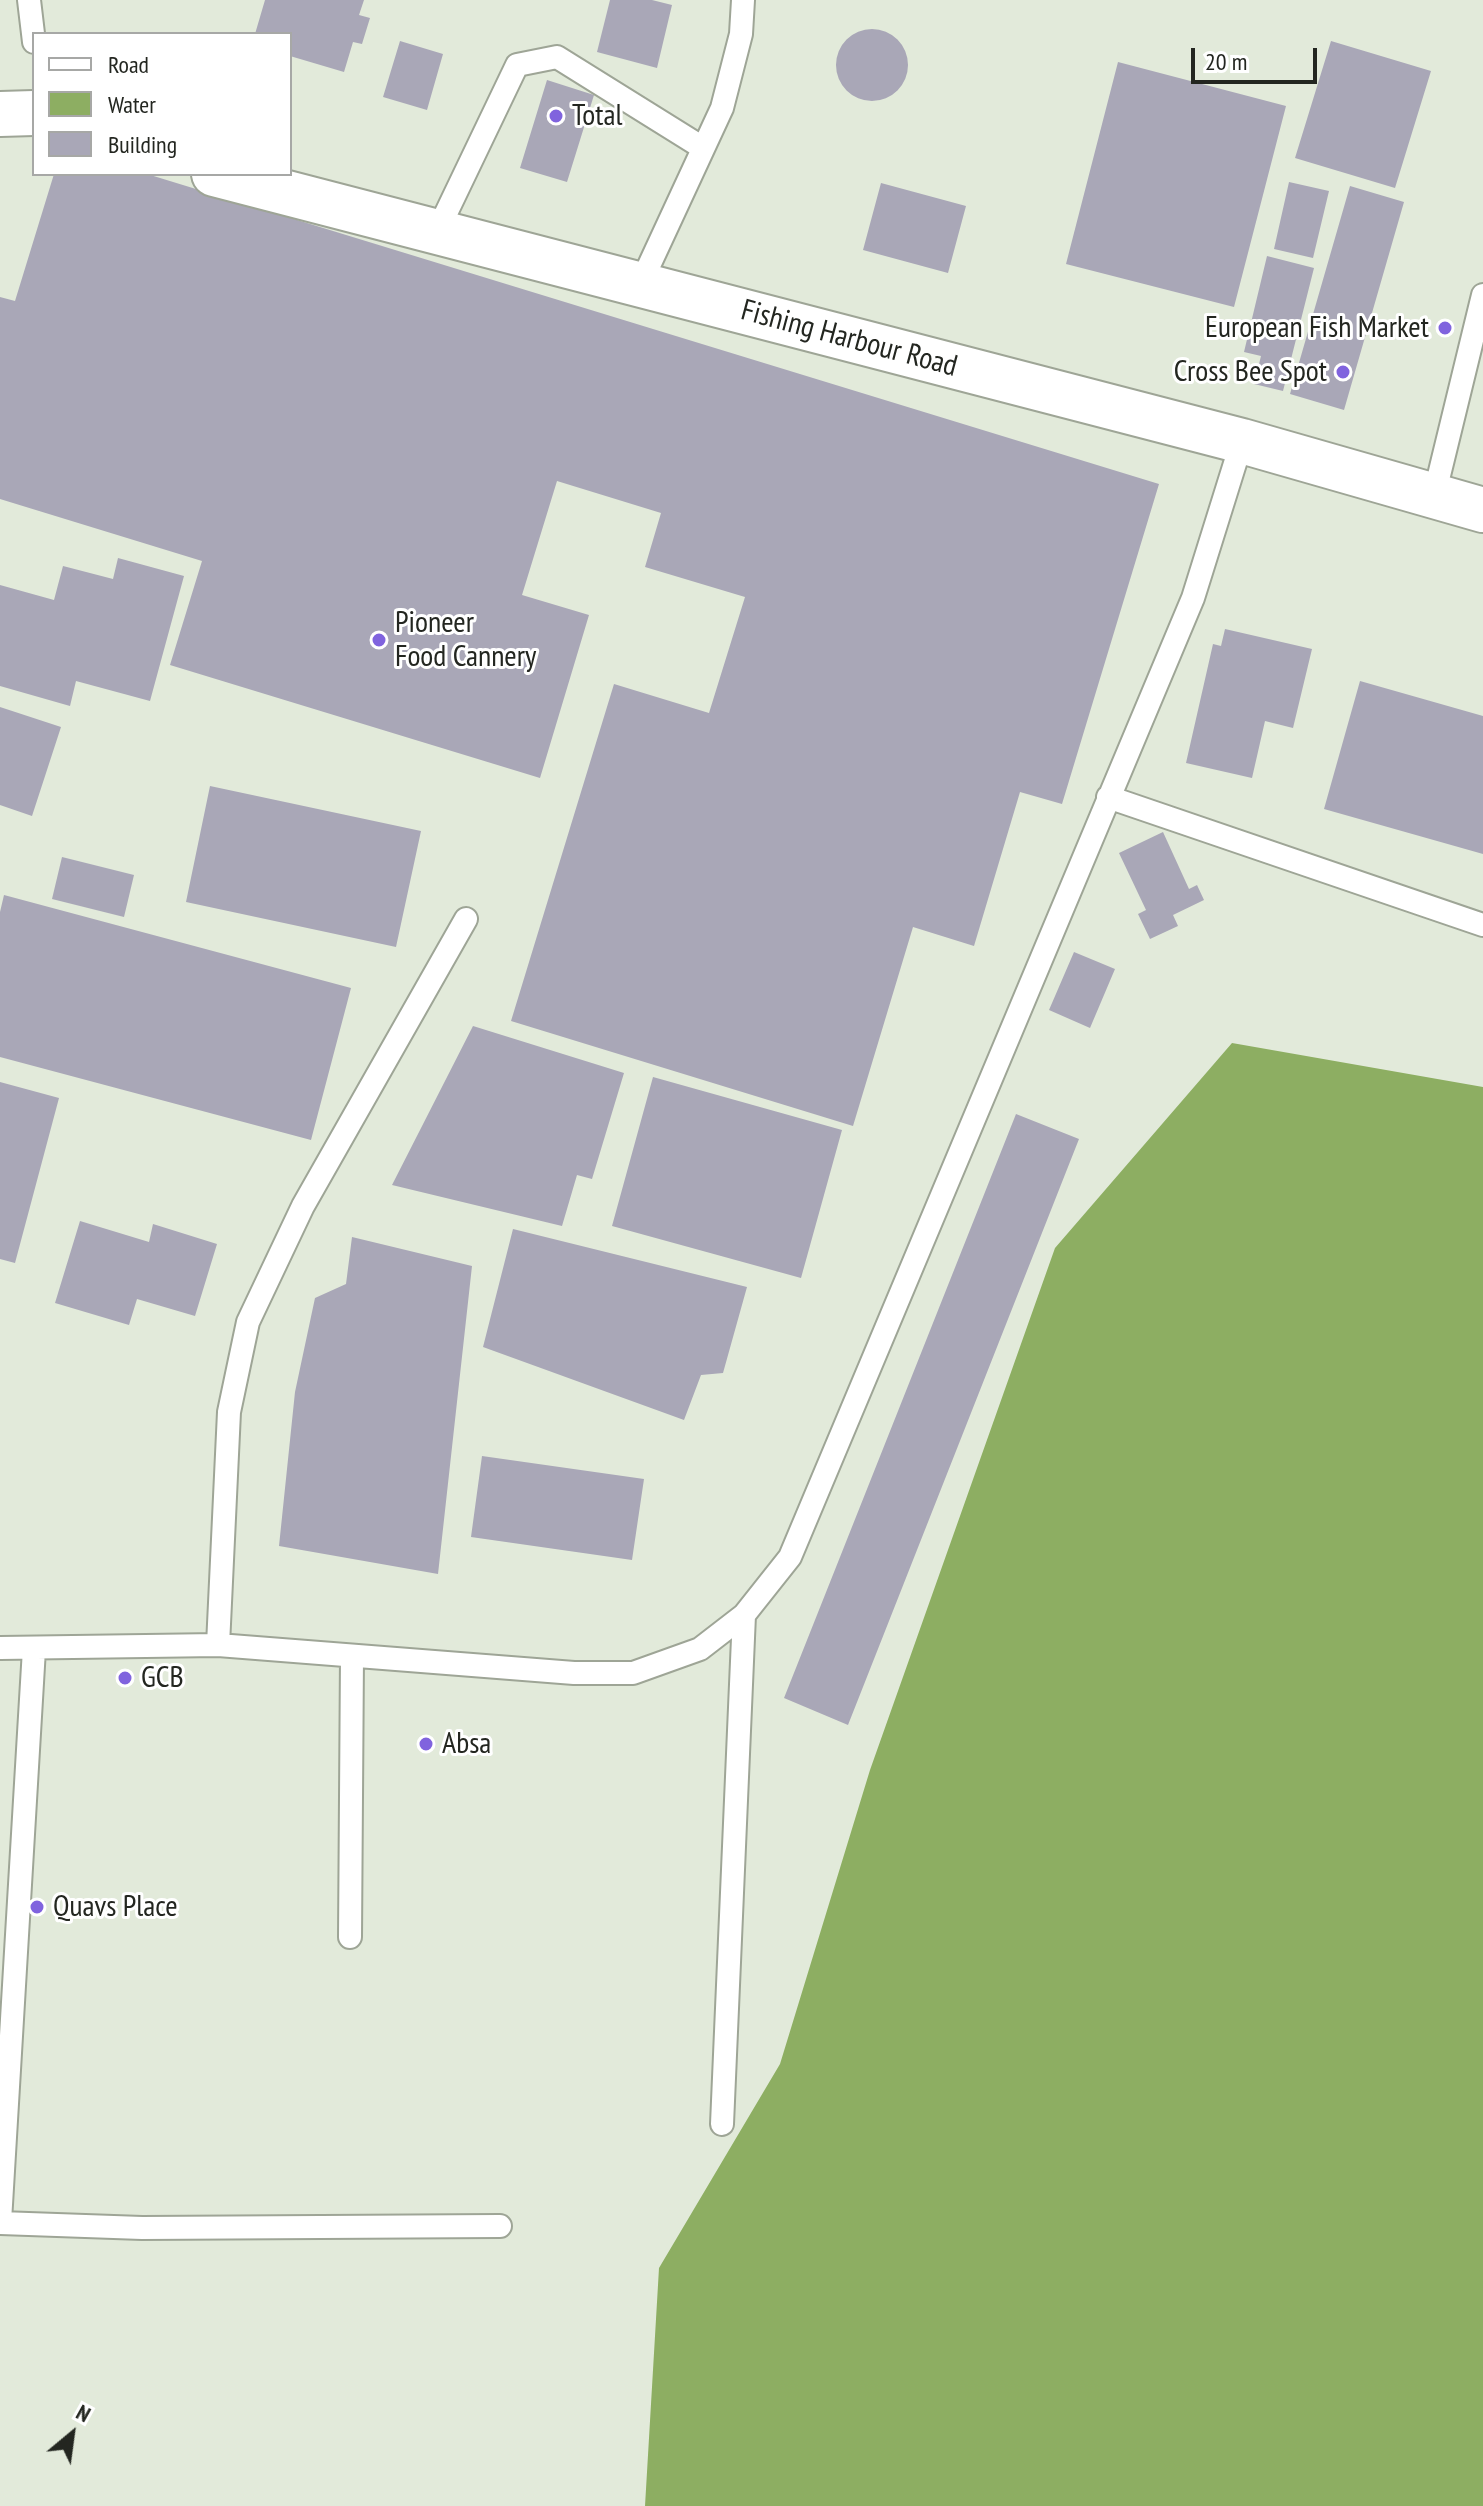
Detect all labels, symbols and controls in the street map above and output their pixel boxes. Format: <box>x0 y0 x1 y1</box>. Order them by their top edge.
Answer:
legend <box>32 32 292 176</box>
scale bar <box>1195 32 1321 82</box>
text: 20 m <box>1205 46 1247 77</box>
text: Road <box>108 49 149 80</box>
text: Water <box>108 89 156 120</box>
place label: Total <box>572 98 623 134</box>
marker: Total <box>547 107 565 125</box>
text: Building <box>108 129 177 160</box>
street label: Fishing Harbour Road <box>737 293 961 385</box>
place label: European Fish Market <box>1205 310 1429 346</box>
marker: European Fish Market <box>1436 319 1454 337</box>
place label: Cross Bee Spot <box>1174 354 1327 390</box>
marker: Cross Bee Spot <box>1334 363 1352 381</box>
place label: Pioneer Food Cannery <box>395 605 536 676</box>
marker: Pioneer Food Cannery <box>370 631 388 649</box>
place label: GCB <box>141 1660 184 1696</box>
marker: GCB <box>116 1669 134 1687</box>
place label: Absa <box>442 1726 491 1762</box>
marker: Absa <box>417 1735 435 1753</box>
place label: Quavs Place <box>53 1889 178 1925</box>
marker: Quavs Place <box>28 1898 46 1916</box>
north arrow <box>32 2394 112 2474</box>
text: N <box>72 2398 96 2428</box>

